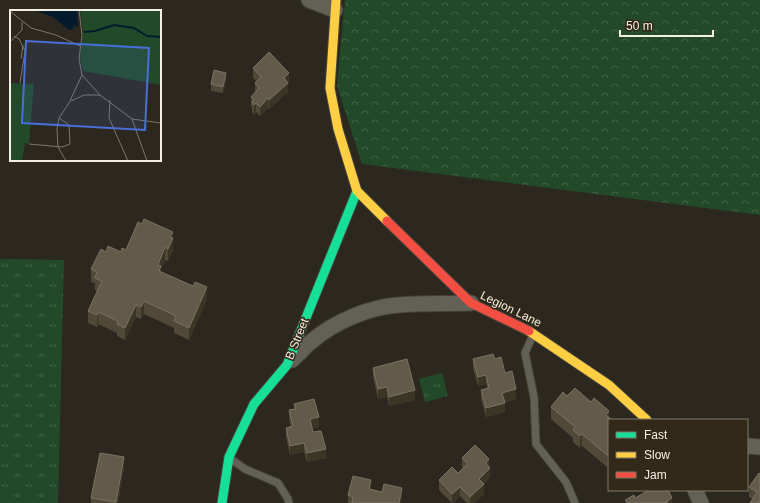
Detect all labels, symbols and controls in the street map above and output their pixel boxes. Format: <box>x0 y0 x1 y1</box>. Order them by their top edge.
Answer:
inset map <box>10 10 161 161</box>
scale bar <box>620 12 713 38</box>
text: 50 m <box>626 19 653 33</box>
street label: Legion Lane <box>478 288 544 330</box>
street label: B Street <box>282 316 312 362</box>
legend <box>608 419 748 491</box>
text: Fast <box>644 428 668 442</box>
text: Slow <box>644 448 670 462</box>
text: Jam <box>644 468 667 482</box>

